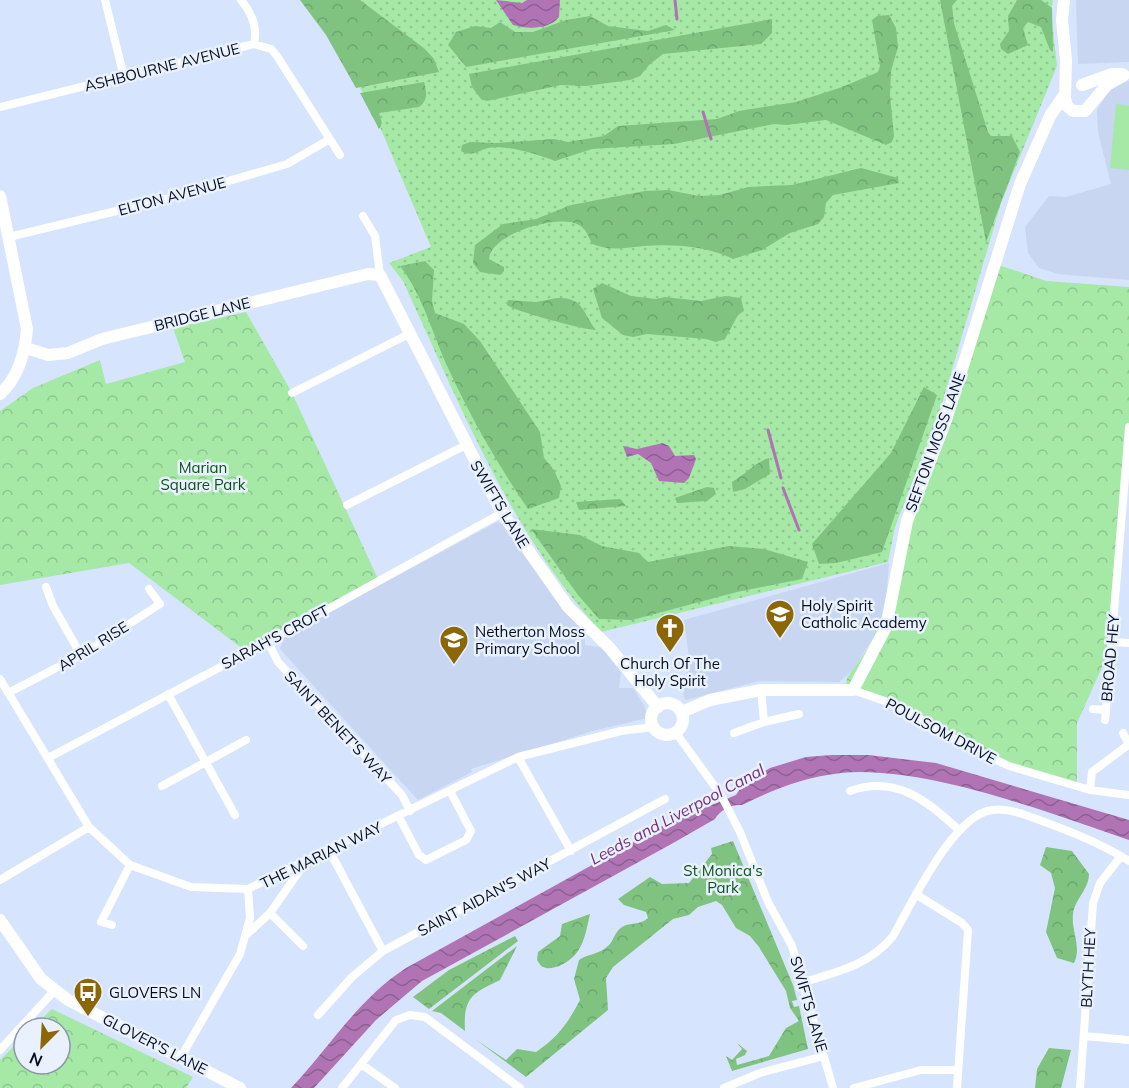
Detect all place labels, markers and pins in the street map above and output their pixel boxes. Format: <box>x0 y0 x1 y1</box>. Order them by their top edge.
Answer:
place label: Holy Spirit Catholic Academy <box>801 596 927 632</box>
school or university icon: Holy Spirit Catholic Academy <box>764 598 796 640</box>
church icon: Church Of The Holy Spirit <box>654 612 686 654</box>
place label: Netherton Moss Primary School <box>475 622 585 658</box>
school or university icon: Netherton Moss Primary School <box>438 624 470 666</box>
place label: Church Of The Holy Spirit <box>620 654 720 690</box>
bus stop icon: GLOVERS LN <box>72 976 104 1018</box>
place label: GLOVERS LN <box>109 983 201 1002</box>

